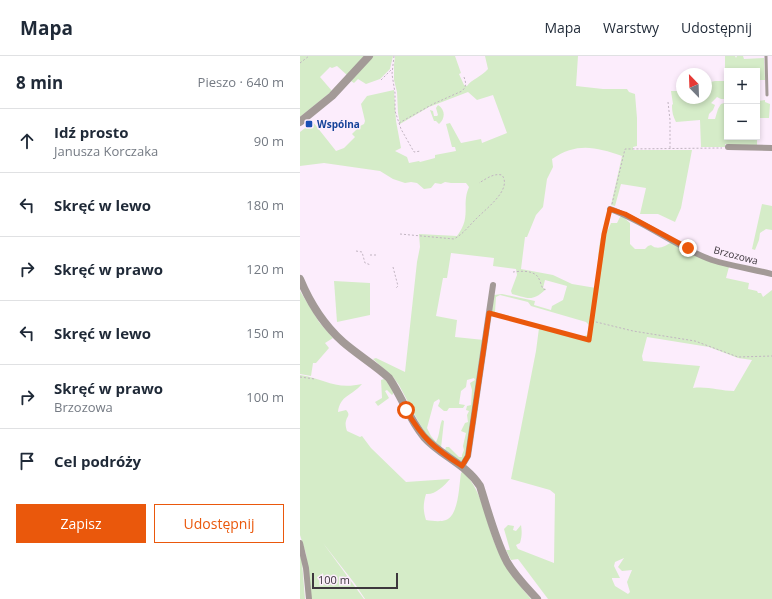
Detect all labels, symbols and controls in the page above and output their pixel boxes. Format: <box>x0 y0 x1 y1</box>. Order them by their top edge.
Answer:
text: Mapa <box>20 15 73 41</box>
text: Mapa <box>544 18 581 37</box>
text: Warstwy <box>603 18 659 37</box>
text: Udostępnij <box>681 18 752 37</box>
north arrow <box>676 68 712 104</box>
map controls <box>724 68 760 140</box>
button: + <box>724 68 760 104</box>
text: 8 min <box>16 71 63 94</box>
text: Pieszo · 640 m <box>198 73 284 91</box>
button: − <box>724 104 760 140</box>
place label: Wspólna <box>317 117 360 131</box>
marker: Wspólna <box>304 119 314 129</box>
text: Idź prosto <box>54 122 129 142</box>
icon: ahead <box>16 130 38 152</box>
text: 90 m <box>254 132 284 150</box>
text: Janusza Korczaka <box>54 142 158 160</box>
icon: left <box>16 194 38 216</box>
text: Skręć w lewo <box>54 195 151 215</box>
text: 180 m <box>246 196 284 214</box>
route end <box>679 239 697 257</box>
street label: Brzozowa <box>712 242 760 268</box>
icon: right <box>16 258 38 280</box>
text: Skręć w prawo <box>54 259 163 279</box>
text: 120 m <box>246 260 284 278</box>
icon: left <box>16 322 38 344</box>
text: Skręć w lewo <box>54 323 151 343</box>
text: 150 m <box>246 324 284 342</box>
text: Skręć w prawo <box>54 378 163 398</box>
icon: right <box>16 386 38 408</box>
text: 100 m <box>246 388 284 406</box>
text: Brzozowa <box>54 398 113 416</box>
route start <box>397 401 415 419</box>
icon: arrive <box>16 450 38 472</box>
text: Cel podróży <box>54 451 141 471</box>
button: Zapisz <box>16 504 146 543</box>
button: Udostępnij <box>154 504 284 543</box>
scale bar <box>312 571 398 590</box>
text: 100 m <box>318 572 350 587</box>

